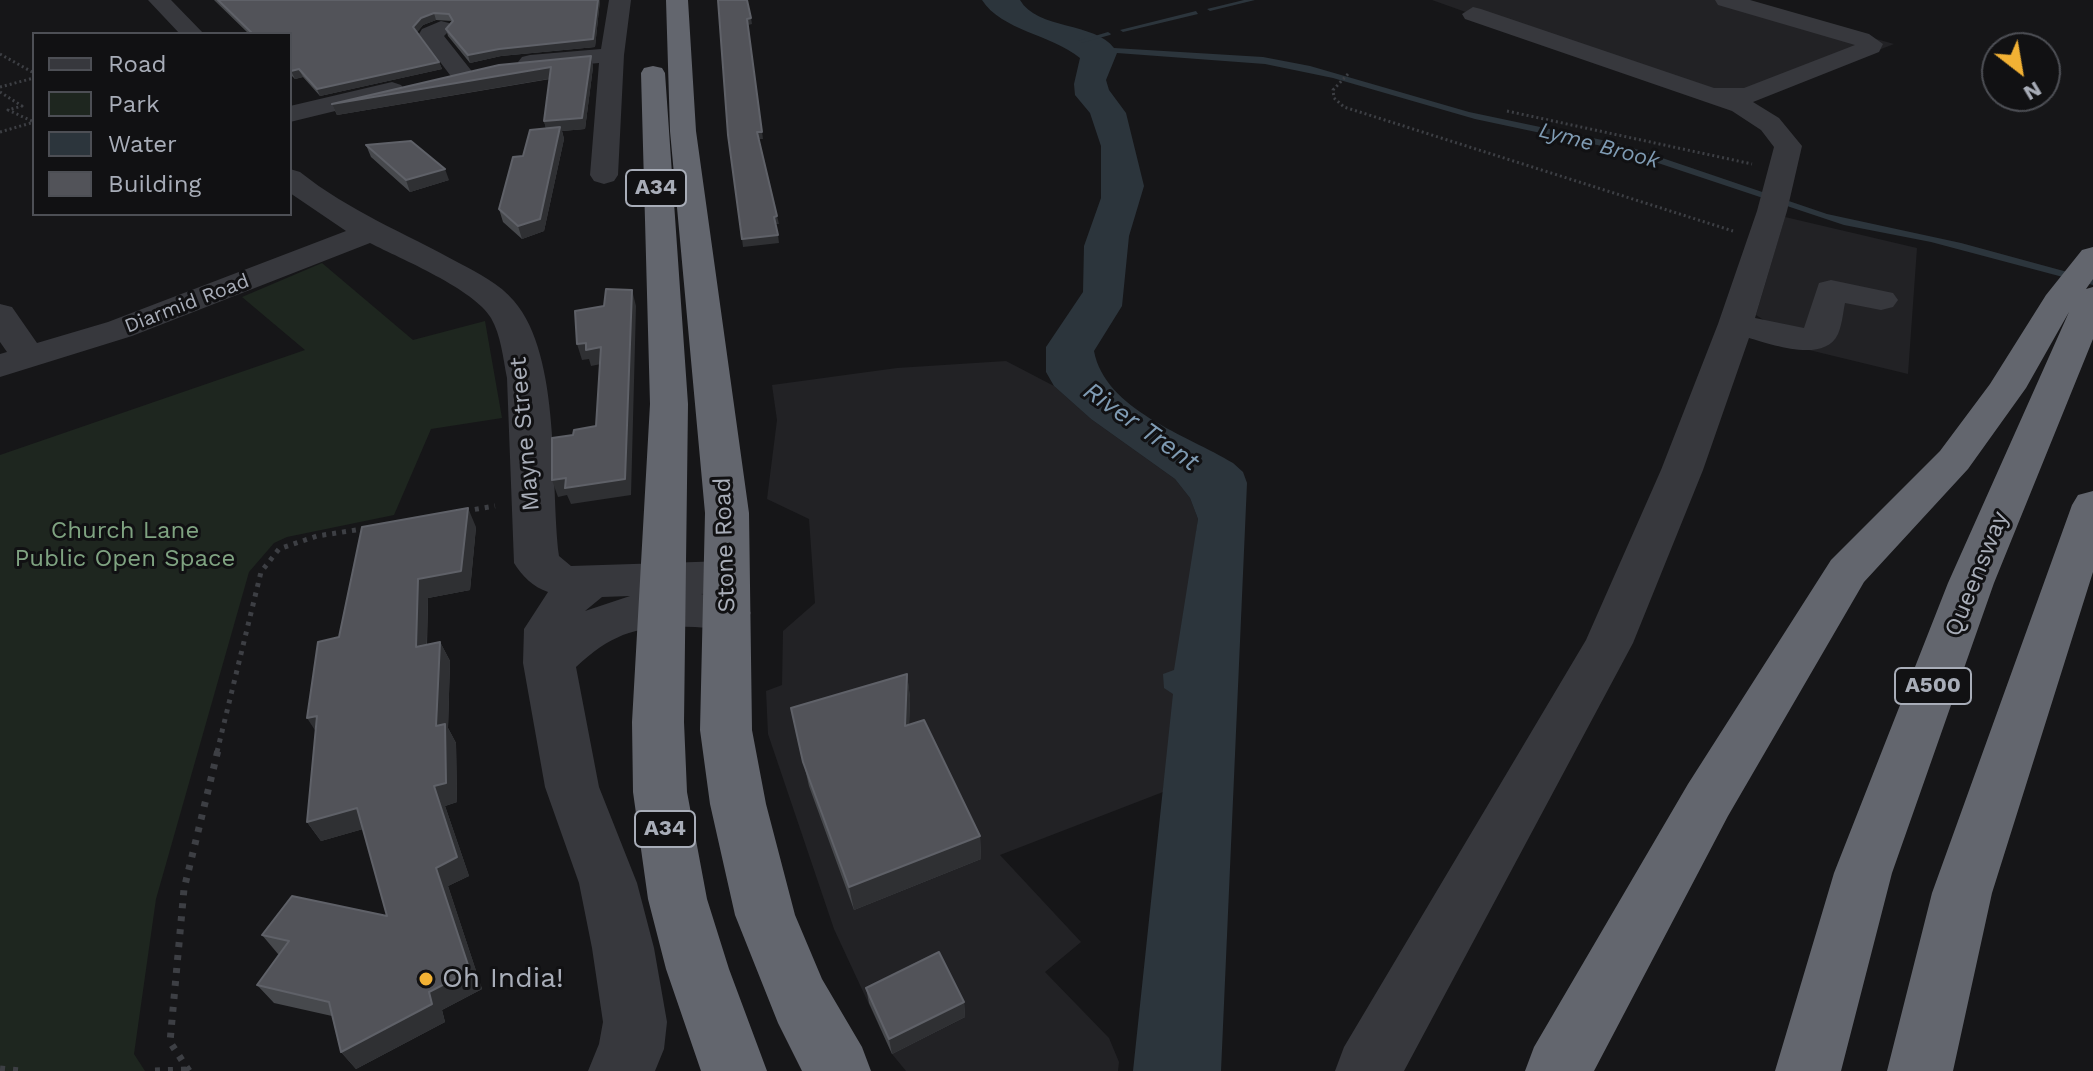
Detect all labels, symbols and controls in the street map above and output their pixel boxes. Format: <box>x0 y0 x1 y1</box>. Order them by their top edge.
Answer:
legend <box>32 32 292 216</box>
north arrow <box>1981 32 2061 112</box>
text: Road <box>108 50 167 78</box>
text: N <box>2019 76 2046 106</box>
text: Park <box>108 90 160 118</box>
water label: Lyme Brook <box>1536 117 1662 175</box>
text: Water <box>108 130 177 158</box>
text: Building <box>108 170 201 198</box>
road number: A34 <box>626 170 686 206</box>
street label: Diarmid Road <box>121 269 253 339</box>
street label: Mayne Street <box>504 356 546 512</box>
water label: River Trent <box>1077 376 1205 478</box>
street label: Stone Road <box>708 477 742 613</box>
street label: Queensway <box>1939 507 2015 641</box>
park label: Church Lane Public Open Space <box>15 517 235 573</box>
road number: A500 <box>1895 668 1971 704</box>
road number: A34 <box>635 811 695 847</box>
place label: Oh India! <box>442 962 564 996</box>
marker: Oh India! <box>417 970 435 988</box>

